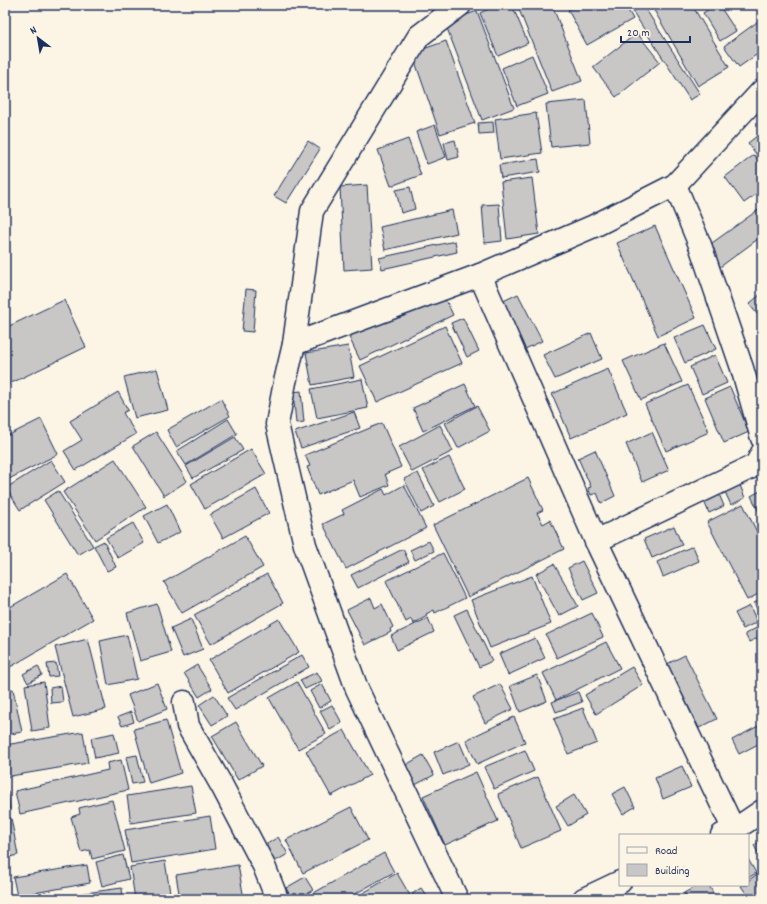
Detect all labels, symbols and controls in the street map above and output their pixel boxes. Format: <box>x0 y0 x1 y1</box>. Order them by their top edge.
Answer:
north arrow <box>18 18 58 58</box>
scale bar <box>621 18 690 44</box>
text: N <box>27 23 41 39</box>
text: 20 m <box>627 25 650 42</box>
legend <box>619 834 749 886</box>
text: Road <box>655 843 677 860</box>
text: Building <box>655 863 690 880</box>

